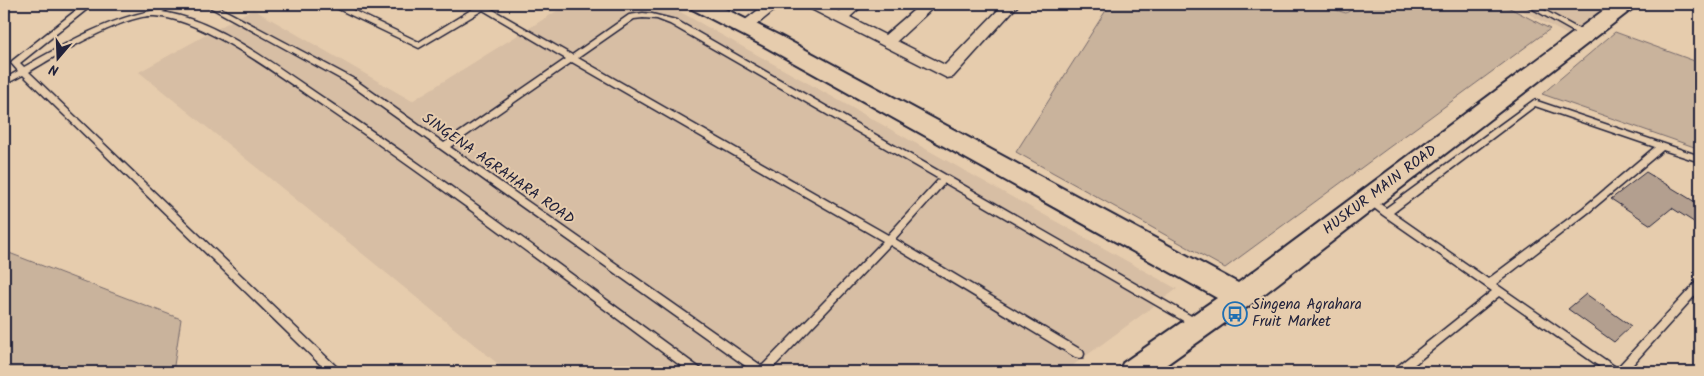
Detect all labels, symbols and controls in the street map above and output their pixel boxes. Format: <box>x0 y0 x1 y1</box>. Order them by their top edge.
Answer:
north arrow <box>32 32 82 82</box>
text: N <box>46 57 62 81</box>
street label: SINGENA AGRAHARA ROAD <box>417 107 580 231</box>
street label: HUSKUR MAIN ROAD <box>1318 139 1443 241</box>
place label: Singena Agrahara Fruit Market <box>1252 293 1362 334</box>
bus stop icon: Singena Agrahara Fruit Market <box>1222 301 1248 327</box>

